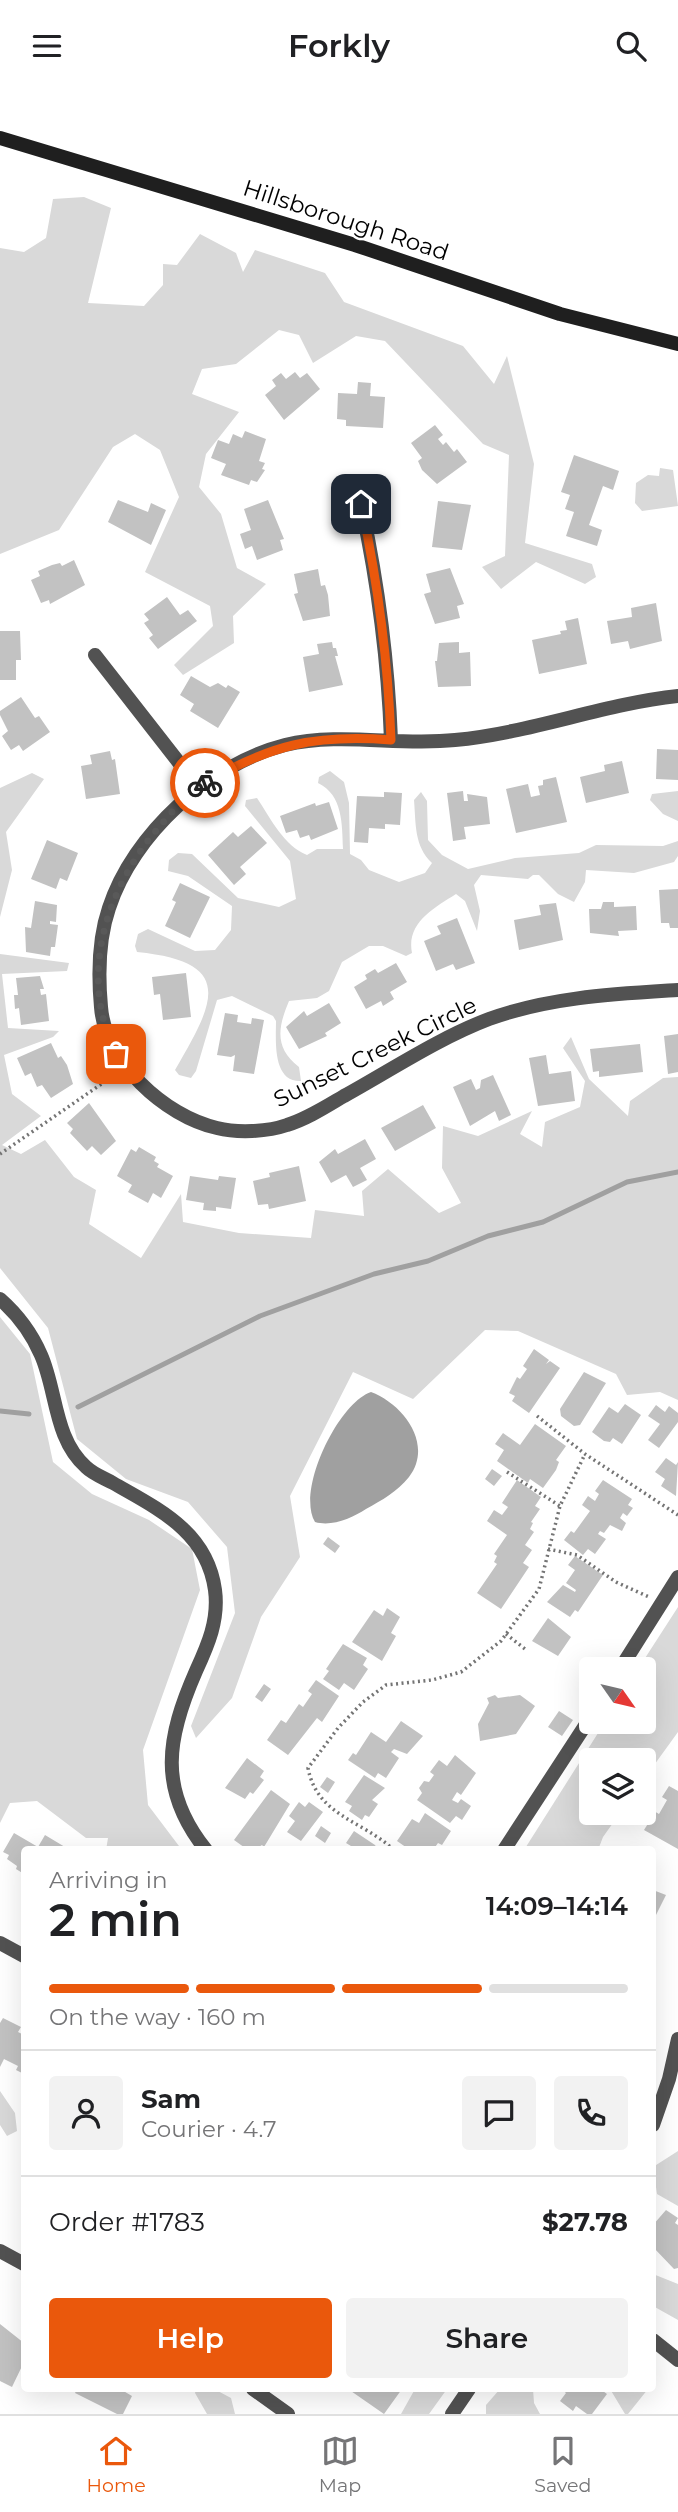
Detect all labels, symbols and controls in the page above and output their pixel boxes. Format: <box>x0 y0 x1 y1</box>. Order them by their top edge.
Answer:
text: Forkly <box>288 26 390 65</box>
icon: menu <box>28 27 66 65</box>
icon: search <box>612 27 650 65</box>
street label: Hillsborough Road <box>240 173 452 267</box>
pin <box>331 474 391 534</box>
icon: home <box>342 485 380 523</box>
courier <box>170 748 240 818</box>
icon: bike <box>186 764 224 802</box>
street label: Sunset Creek Circle <box>269 991 481 1113</box>
pin <box>86 1024 146 1084</box>
icon: bag <box>97 1035 135 1073</box>
north arrow <box>579 1657 656 1734</box>
map controls <box>579 1657 656 1825</box>
button: layers <box>579 1748 656 1825</box>
text: Arriving in <box>49 1866 168 1894</box>
text: 14:09–14:14 <box>486 1890 628 1922</box>
text: 2 min <box>49 1891 182 1948</box>
text: On the way · 160 m <box>49 2003 266 2031</box>
button: person <box>49 2076 123 2150</box>
button: chat <box>462 2076 536 2150</box>
button: phone <box>554 2076 628 2150</box>
text: Sam <box>141 2083 201 2115</box>
text: Courier · 4.7 <box>141 2115 277 2143</box>
text: Order #1783 <box>49 2206 205 2238</box>
text: $27.78 <box>542 2206 628 2238</box>
button: Help <box>49 2298 332 2378</box>
button: Share <box>346 2298 628 2378</box>
tab: Home <box>87 2432 146 2497</box>
tab: Map <box>319 2432 361 2497</box>
tab: Saved <box>534 2432 591 2497</box>

